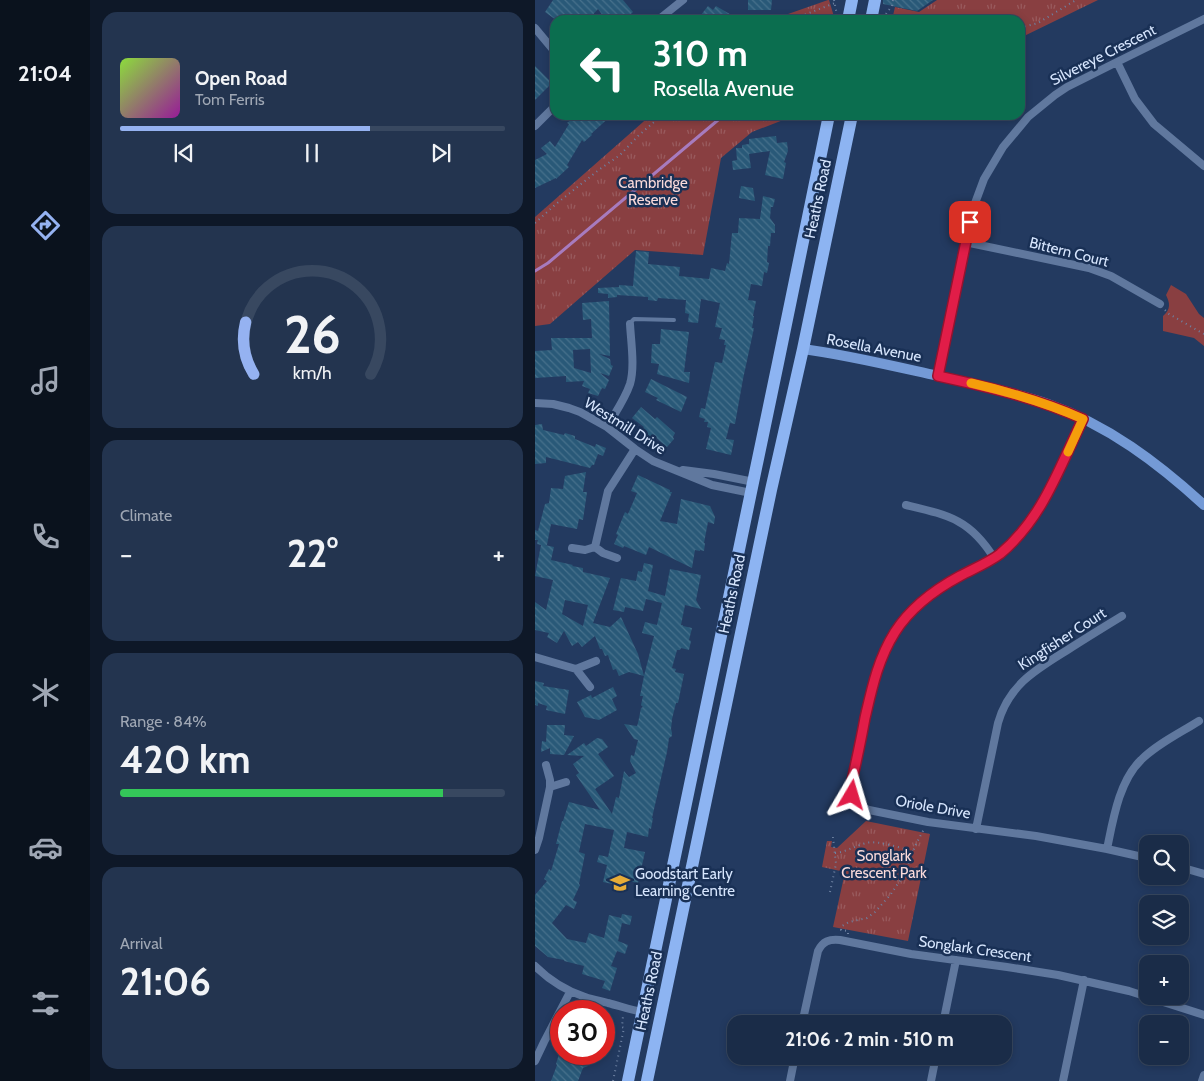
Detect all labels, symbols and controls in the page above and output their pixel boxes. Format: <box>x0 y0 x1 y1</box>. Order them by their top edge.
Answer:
street label: Silvereye Crescent <box>1047 21 1159 89</box>
text: 310 m <box>653 32 748 75</box>
icon: left <box>570 35 635 100</box>
text: 21:04 <box>18 60 72 87</box>
text: Open Road <box>195 67 287 90</box>
text: Rosella Avenue <box>653 75 794 102</box>
text: Tom Ferris <box>195 90 265 109</box>
icon: previous <box>170 139 198 167</box>
icon: pause <box>298 139 326 167</box>
icon: next <box>427 139 455 167</box>
street label: Heaths Road <box>801 158 835 240</box>
park label: Cambridge Reserve <box>618 174 688 209</box>
pin <box>949 201 991 243</box>
icon: directions <box>28 208 63 243</box>
icon: arrive <box>956 208 984 236</box>
street label: Bittern Court <box>1027 233 1111 271</box>
text: 26 <box>284 303 341 366</box>
street label: Rosella Avenue <box>825 330 923 366</box>
text: km/h <box>293 362 332 383</box>
icon: music <box>28 363 63 398</box>
street label: Westmill Drive <box>581 394 669 458</box>
text: Climate <box>120 506 172 525</box>
icon: phone <box>28 519 63 554</box>
text: 22° <box>287 530 338 577</box>
text: − <box>120 537 132 571</box>
text: + <box>493 537 505 571</box>
street label: Heaths Road <box>715 553 749 635</box>
street label: Kingfisher Court <box>1015 604 1109 674</box>
icon: climate <box>28 675 63 710</box>
text: Range · 84% <box>120 712 207 731</box>
text: 420 km <box>120 736 251 783</box>
position arrow <box>825 768 877 820</box>
street label: Oriole Drive <box>894 792 972 822</box>
icon: car <box>28 830 63 865</box>
map controls <box>1139 835 1189 1065</box>
button: search <box>1139 835 1189 885</box>
park label: Songlark Crescent Park <box>841 847 927 882</box>
place label: Goodstart Early Learning Centre <box>635 865 735 900</box>
school or university icon: Goodstart Early Learning Centre <box>609 872 631 894</box>
button: layers <box>1139 895 1189 945</box>
street label: Songlark Crescent <box>917 932 1033 966</box>
text: Arrival <box>120 934 163 953</box>
street label: Heaths Road <box>632 950 666 1032</box>
button: + <box>1139 955 1189 1005</box>
text: 21:06 <box>120 958 211 1005</box>
icon: filters <box>28 986 63 1021</box>
speed limit sign: 30 <box>550 1000 615 1065</box>
button: − <box>1139 1015 1189 1065</box>
text: 21:06 · 2 min · 510 m <box>785 1028 954 1051</box>

